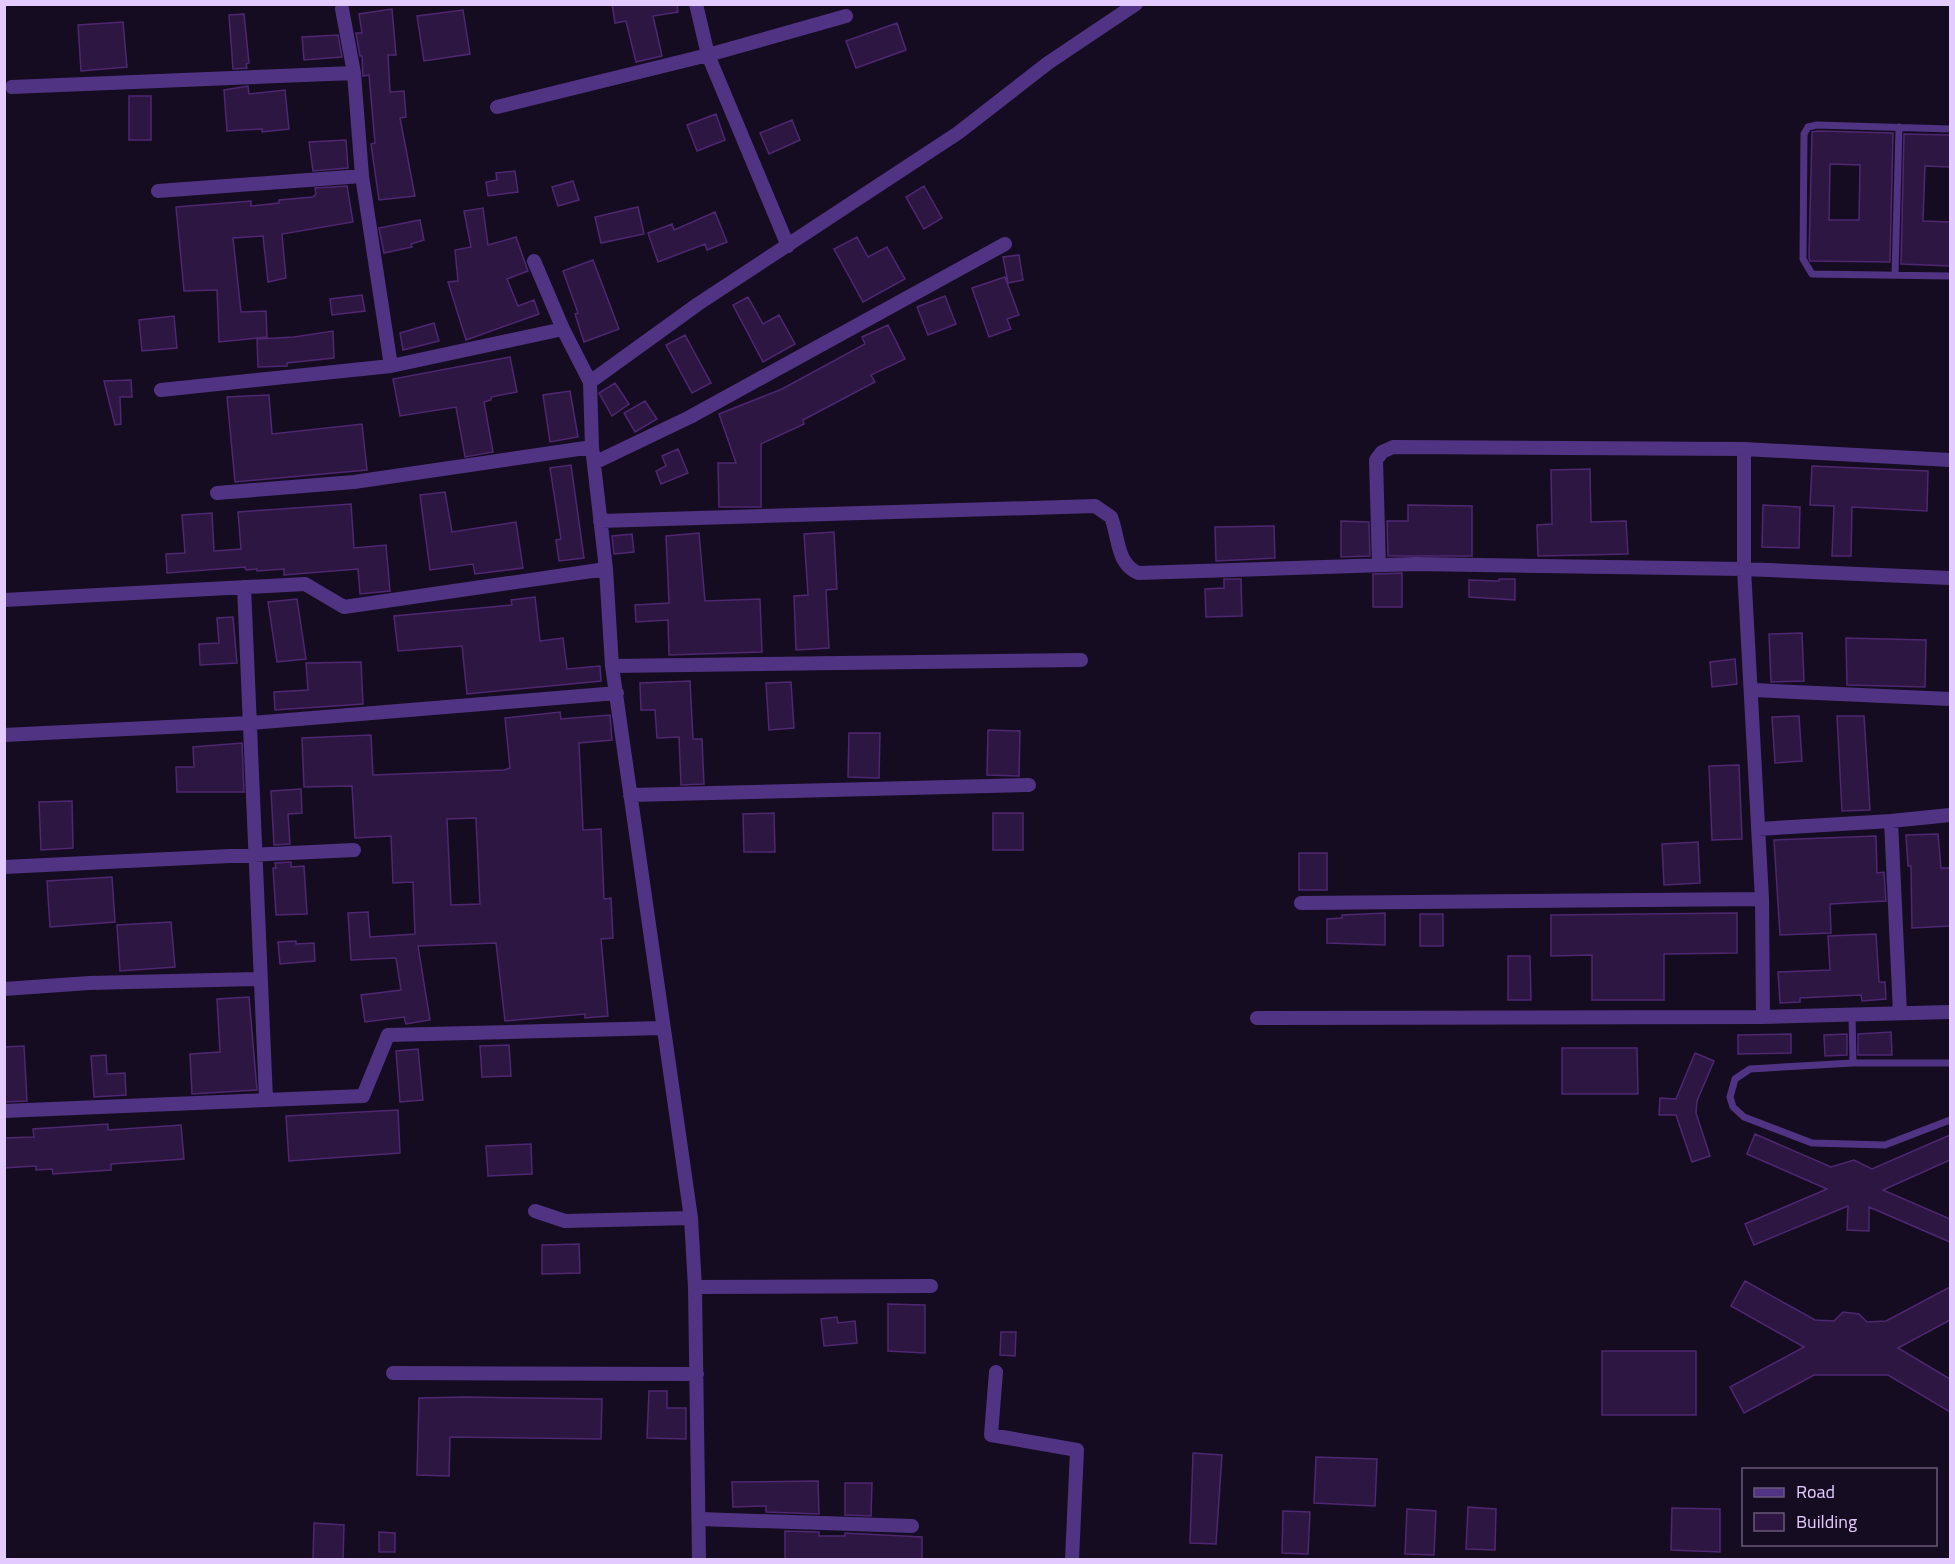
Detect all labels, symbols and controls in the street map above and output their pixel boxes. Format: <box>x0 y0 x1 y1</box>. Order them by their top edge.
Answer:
legend <box>1742 1468 1937 1546</box>
text: Road <box>1796 1478 1835 1505</box>
text: Building <box>1796 1508 1857 1535</box>

